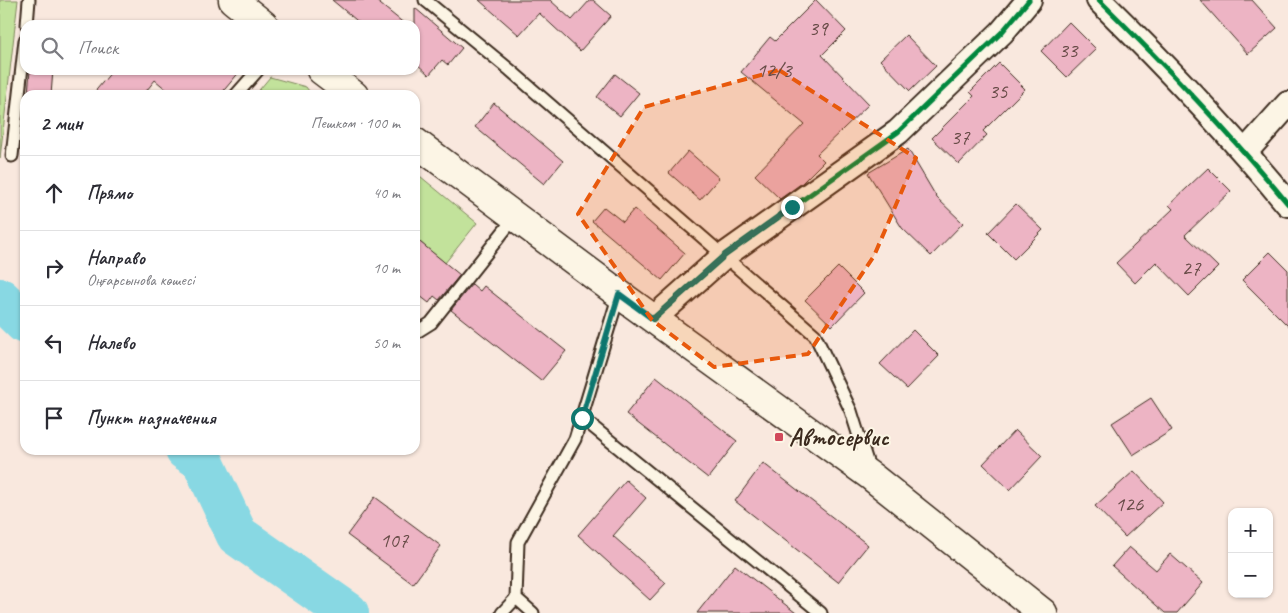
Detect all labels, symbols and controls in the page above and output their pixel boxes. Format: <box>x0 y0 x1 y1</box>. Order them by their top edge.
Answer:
house number: 39 <box>809 15 829 41</box>
search box <box>20 20 420 75</box>
icon: search <box>38 34 66 62</box>
text: Поиск <box>78 36 118 60</box>
house number: 33 <box>1059 37 1079 63</box>
house number: 12/3 <box>756 57 793 83</box>
house number: 35 <box>989 78 1009 104</box>
text: 2 мин <box>40 110 83 136</box>
text: Пешком · 100 m <box>311 113 400 133</box>
house number: 37 <box>951 124 971 150</box>
icon: ahead <box>40 179 68 207</box>
text: Прямо <box>87 181 132 205</box>
text: 40 m <box>373 183 400 203</box>
route end <box>781 196 804 219</box>
text: Направо <box>87 246 145 270</box>
icon: right <box>40 254 68 282</box>
house number: 27 <box>1182 255 1202 281</box>
text: 10 m <box>373 258 400 278</box>
text: Оңғарсынова көшесі <box>87 270 194 290</box>
icon: left <box>40 329 68 357</box>
text: Налево <box>87 331 135 355</box>
text: 50 m <box>373 333 400 353</box>
icon: arrive <box>40 404 68 432</box>
text: Пункт назначения <box>87 406 216 430</box>
route start <box>571 407 594 430</box>
place label: Автосервис <box>789 422 890 452</box>
marker: Автосервис <box>773 431 785 443</box>
house number: 126 <box>1115 491 1144 517</box>
map controls <box>1228 508 1273 598</box>
button: + <box>1228 508 1273 553</box>
house number: 107 <box>380 527 410 553</box>
button: − <box>1228 553 1273 598</box>

